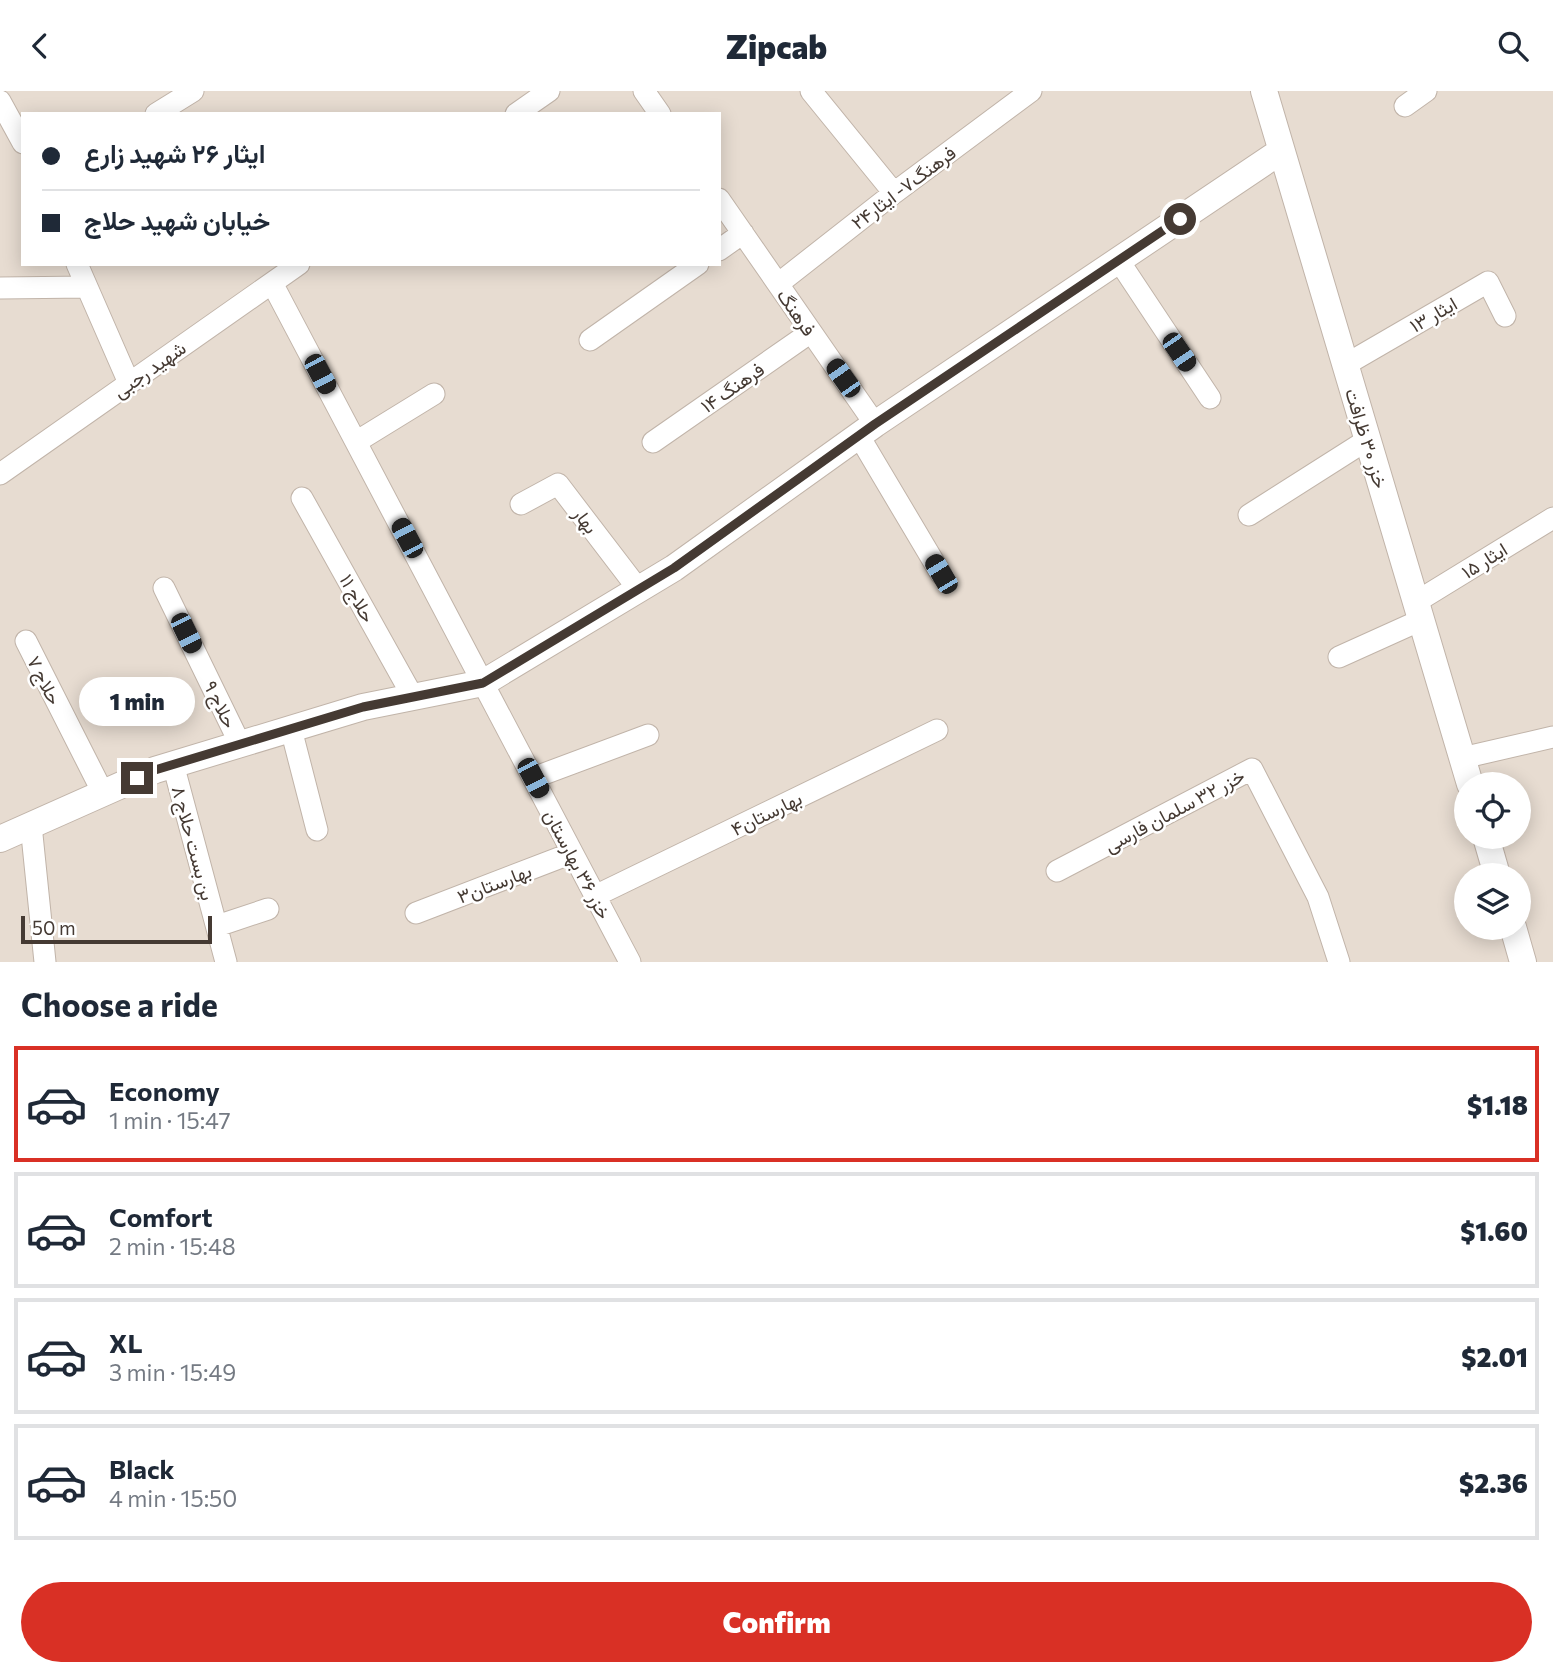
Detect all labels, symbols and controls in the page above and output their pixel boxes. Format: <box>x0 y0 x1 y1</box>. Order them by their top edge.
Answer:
text: Zipcab <box>726 26 827 66</box>
icon: back <box>21 27 59 65</box>
icon: search <box>1494 27 1532 65</box>
text: ایثار ۲۶ شهید زارع <box>84 137 265 168</box>
street label: فرهنگ۷- ایثار۲۴ <box>846 140 960 235</box>
route start <box>1164 203 1196 235</box>
text: خیابان شهید حلاج <box>84 204 270 235</box>
street label: فرهنگ <box>772 284 821 340</box>
street label: ایثار ۱۳ <box>1405 291 1461 338</box>
car <box>1159 329 1200 375</box>
street label: شهید رجبی <box>108 336 190 403</box>
car <box>301 351 340 397</box>
car <box>823 355 864 401</box>
street label: فرهنگ ۱۴ <box>696 357 769 418</box>
street label: خزر ۳۰ ظرافت <box>1340 385 1393 491</box>
street label: بهار <box>567 502 603 538</box>
car <box>388 515 427 561</box>
street label: ایثار ۱۵ <box>1457 537 1512 584</box>
car <box>922 551 961 597</box>
street label: حلاج ۱۱ <box>334 570 381 627</box>
car <box>168 610 205 656</box>
street label: حلاج ۷ <box>21 652 67 709</box>
callout: 1 min <box>79 677 195 725</box>
street label: حلاج ۹ <box>198 677 242 732</box>
text: 1 min <box>109 687 165 715</box>
car <box>514 755 553 801</box>
route end <box>121 762 153 794</box>
street label: خزر ۳۲ سلمان فارسی <box>1100 763 1248 858</box>
map controls <box>1454 772 1531 940</box>
button: locate <box>1454 772 1531 849</box>
street label: بن بست حلاج ۸ <box>166 783 220 903</box>
street label: بهارستان۴ <box>727 786 806 841</box>
street label: خزر ۳۶ بهارستان <box>539 805 616 923</box>
street label: بهارستان۳ <box>454 858 535 909</box>
button: layers <box>1454 863 1531 940</box>
scale bar <box>21 913 212 945</box>
text: 50 m <box>32 916 76 939</box>
text: Choose a ride <box>21 984 218 1024</box>
icon: car <box>25 1073 88 1136</box>
text: Economy <box>109 1075 220 1106</box>
text: $1.18 <box>1467 1089 1528 1120</box>
text: 1 min · 15:47 <box>109 1106 231 1134</box>
icon: car <box>25 1199 88 1262</box>
text: Comfort <box>109 1201 212 1232</box>
text: $1.60 <box>1460 1215 1528 1246</box>
text: 2 min · 15:48 <box>109 1232 236 1260</box>
icon: car <box>25 1325 88 1388</box>
text: XL <box>109 1327 143 1358</box>
text: $2.01 <box>1461 1341 1528 1372</box>
text: 3 min · 15:49 <box>109 1358 236 1386</box>
icon: car <box>25 1451 88 1514</box>
text: Black <box>109 1453 175 1484</box>
text: $2.36 <box>1459 1467 1528 1498</box>
text: 4 min · 15:50 <box>109 1484 237 1512</box>
button: Confirm <box>21 1582 1532 1662</box>

